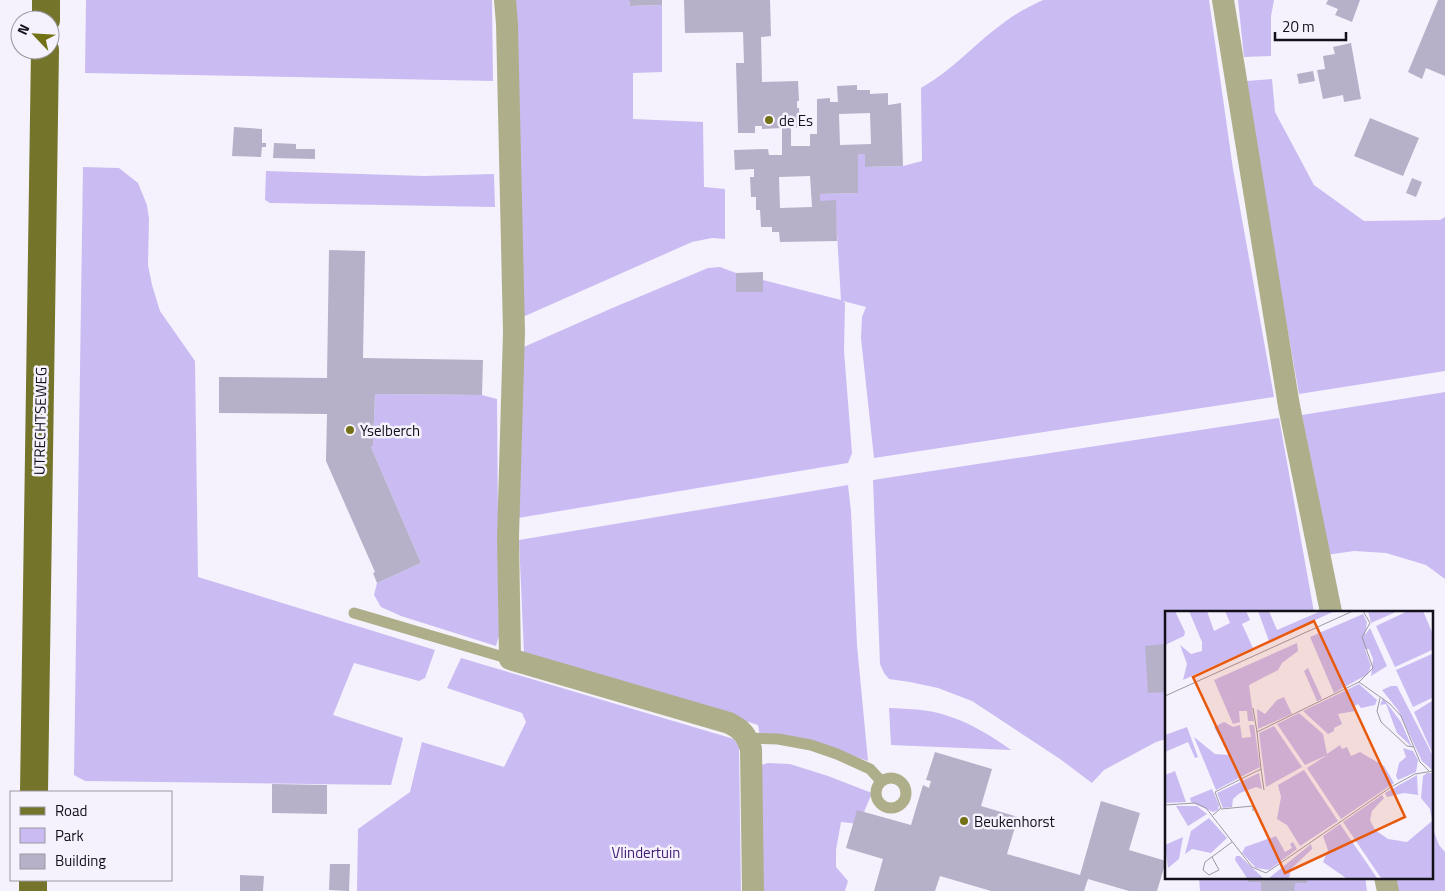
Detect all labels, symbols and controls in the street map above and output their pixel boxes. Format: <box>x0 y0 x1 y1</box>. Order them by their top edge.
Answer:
north arrow <box>10 10 60 60</box>
scale bar <box>1275 10 1346 42</box>
text: 20 m <box>1282 15 1315 38</box>
text: N <box>11 20 34 38</box>
place label: de Es <box>779 109 813 132</box>
marker: de Es <box>763 114 775 126</box>
street label: UTRECHTSEWEG <box>28 367 52 475</box>
place label: Yselberch <box>360 419 420 442</box>
marker: Yselberch <box>344 424 356 436</box>
inset map <box>1165 611 1432 878</box>
legend <box>10 791 172 881</box>
text: Road <box>55 799 87 822</box>
place label: Beukenhorst <box>974 810 1056 833</box>
marker: Beukenhorst <box>958 815 970 827</box>
text: Park <box>55 824 84 847</box>
park label: Vlindertuin <box>612 841 680 864</box>
text: Building <box>55 849 106 872</box>

